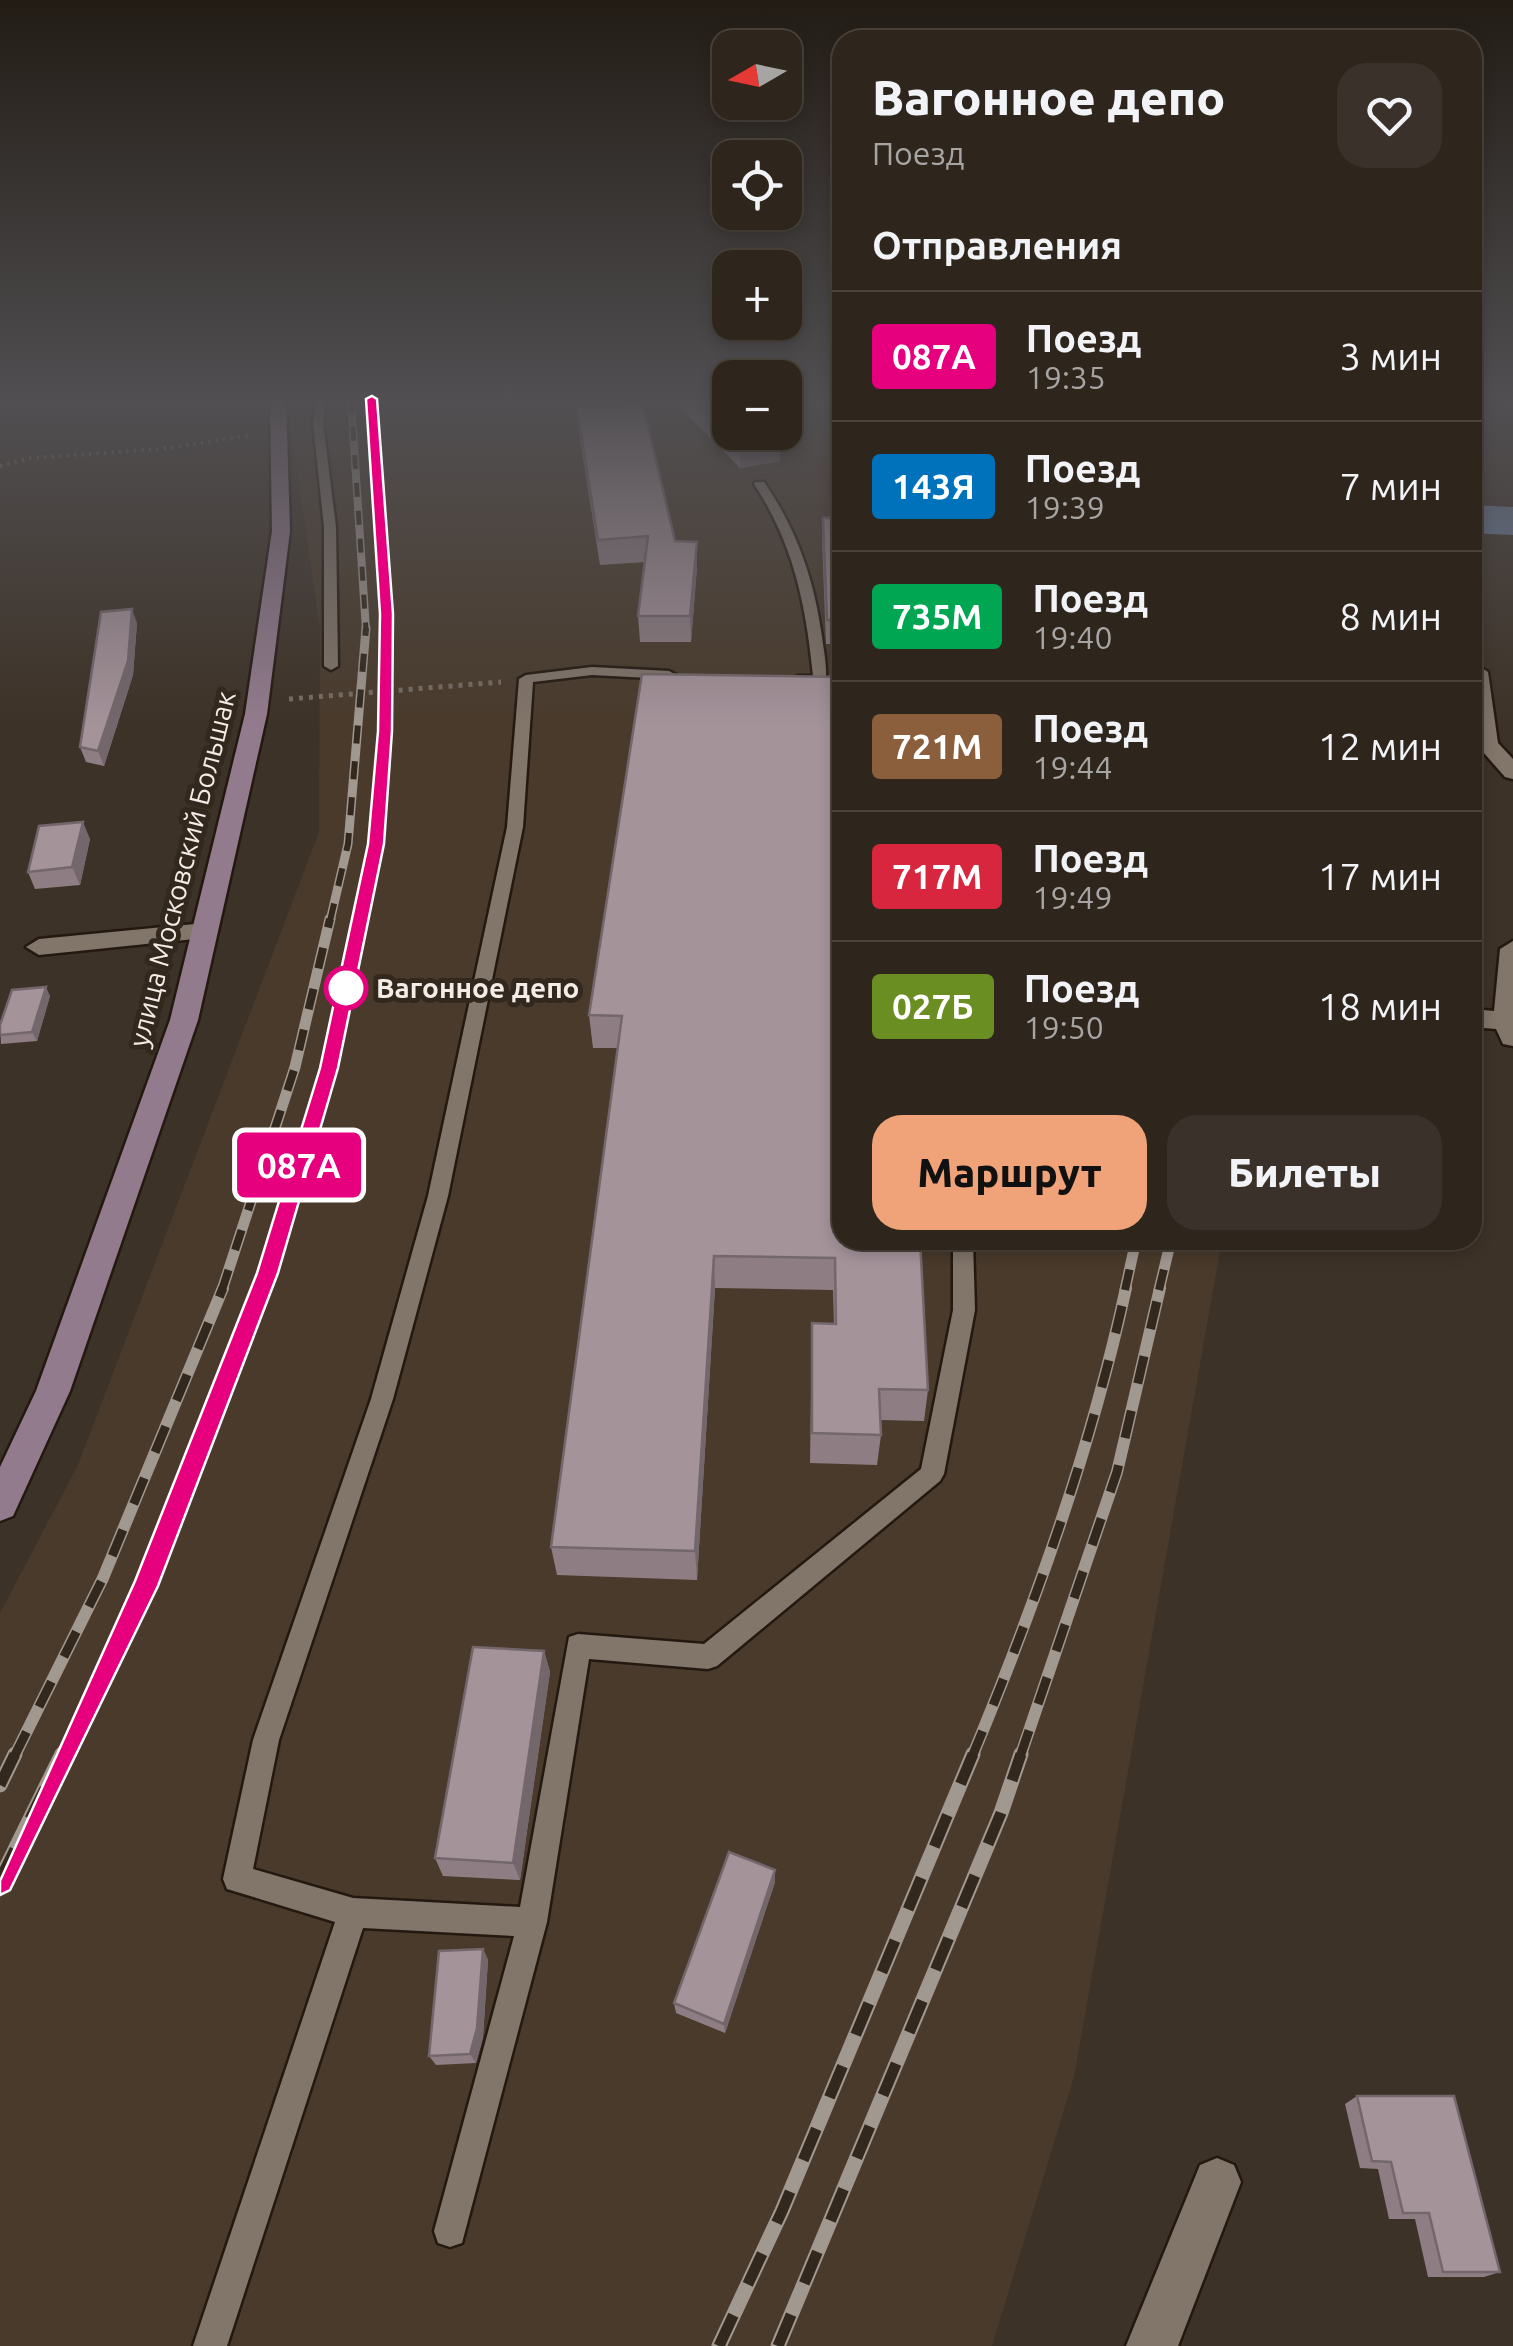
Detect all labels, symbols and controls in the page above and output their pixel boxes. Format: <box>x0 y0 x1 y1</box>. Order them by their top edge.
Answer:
north arrow <box>712 30 802 120</box>
map controls <box>712 30 802 450</box>
button: heart <box>1337 63 1442 168</box>
text: Вагонное депо <box>872 70 1225 124</box>
text: Поезд <box>872 135 965 171</box>
button: locate <box>712 140 802 230</box>
text: Отправления <box>872 224 1122 266</box>
button: + <box>712 250 802 340</box>
text: Поезд <box>1026 317 1142 359</box>
text: 3 мин <box>1340 335 1442 377</box>
text: 087А <box>892 336 976 376</box>
text: 19:35 <box>1026 359 1106 395</box>
button: − <box>712 360 802 450</box>
text: Поезд <box>1025 447 1140 489</box>
text: 7 мин <box>1340 465 1442 507</box>
text: 143Я <box>892 466 975 506</box>
text: 19:39 <box>1025 489 1105 525</box>
text: Поезд <box>1032 577 1148 619</box>
text: 8 мин <box>1340 595 1442 637</box>
text: 735М <box>892 596 982 636</box>
text: 19:40 <box>1032 619 1112 655</box>
street label: улица Московский Большак <box>122 688 241 1050</box>
text: Поезд <box>1032 707 1148 749</box>
text: 12 мин <box>1318 725 1442 767</box>
text: 721М <box>892 726 982 766</box>
text: 19:44 <box>1032 749 1112 785</box>
text: Поезд <box>1032 837 1148 879</box>
text: 17 мин <box>1318 855 1442 897</box>
text: 717М <box>892 856 982 896</box>
text: 19:49 <box>1032 879 1112 915</box>
marker: Вагонное депо <box>325 967 367 1009</box>
text: Поезд <box>1024 967 1139 1009</box>
place label: Вагонное депо <box>376 972 579 1003</box>
text: 18 мин <box>1318 985 1442 1027</box>
text: 027Б <box>892 986 974 1026</box>
text: 19:50 <box>1024 1009 1104 1045</box>
button: Маршрут <box>872 1115 1147 1230</box>
button: Билеты <box>1167 1115 1442 1230</box>
line badge: 087А <box>229 1132 369 1198</box>
text: 087А <box>257 1145 341 1185</box>

